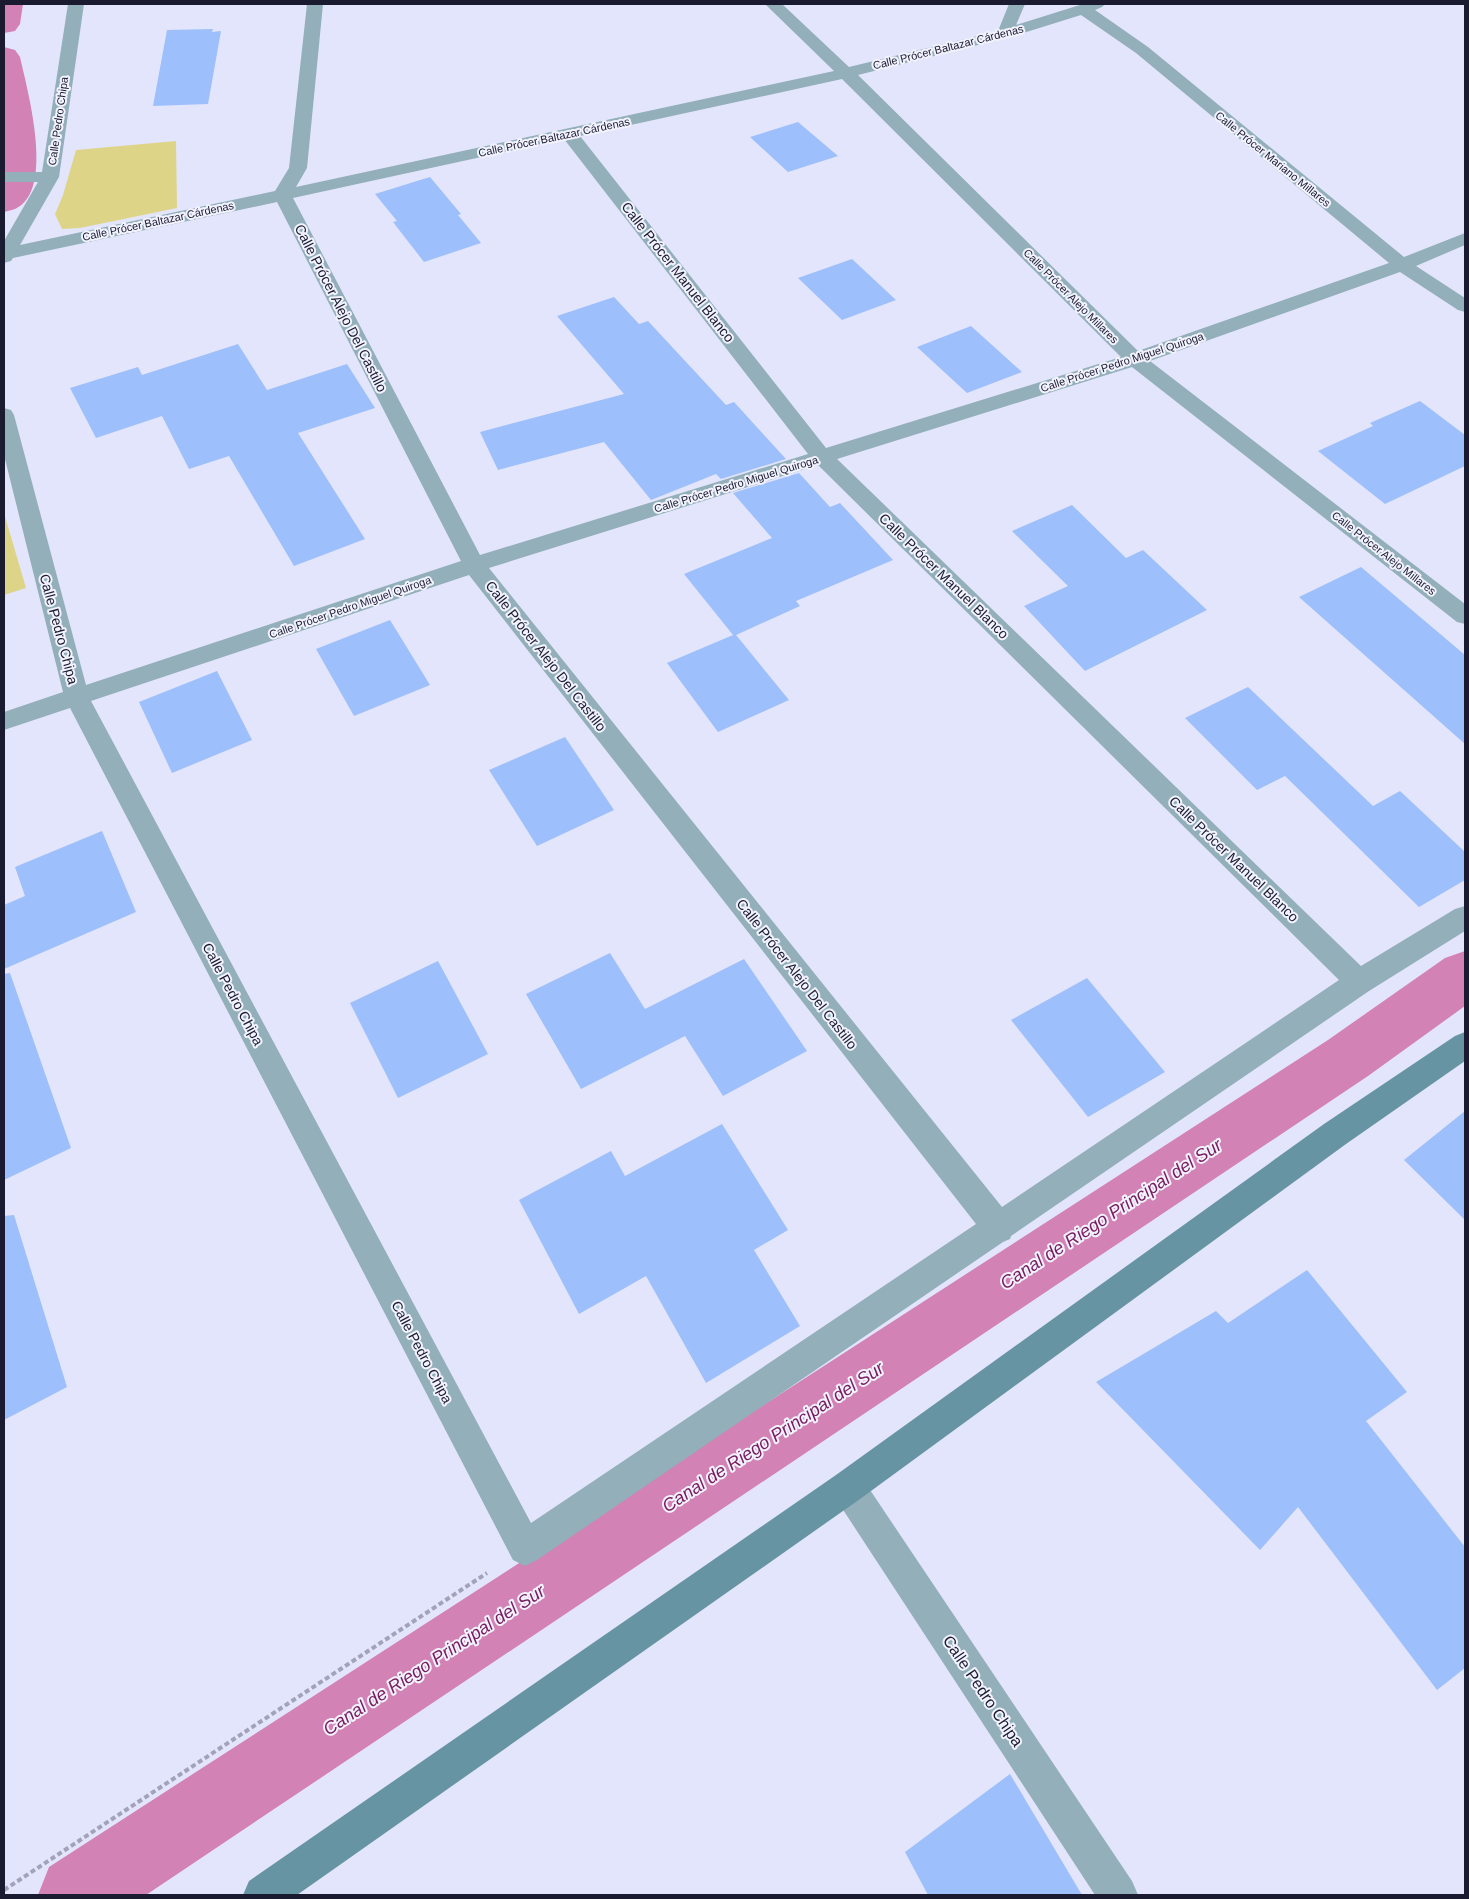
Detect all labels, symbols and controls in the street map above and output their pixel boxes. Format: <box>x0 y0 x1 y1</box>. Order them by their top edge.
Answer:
street label: Calle Prócer Baltazar Cárdenas <box>872 22 1025 72</box>
street label: Calle Pedro Chipa <box>46 75 70 166</box>
street label: Calle Prócer Mariano Millares <box>1213 109 1333 209</box>
street label: Calle Prócer Baltazar Cárdenas <box>477 115 631 159</box>
street label: Calle Prócer Baltazar Cárdenas <box>81 199 235 243</box>
street label: Calle Prócer Manuel Blanco <box>618 199 738 345</box>
street label: Calle Prócer Alejo Del Castillo <box>292 222 390 395</box>
street label: Calle Prócer Alejo Millares <box>1021 246 1121 346</box>
street label: Calle Prócer Pedro Miguel Quiroga <box>1039 330 1206 394</box>
street label: Calle Prócer Pedro Miguel Quiroga <box>653 453 820 515</box>
street label: Calle Prócer Alejo Millares <box>1330 509 1439 598</box>
street label: Calle Prócer Manuel Blanco <box>876 510 1012 642</box>
street label: Calle Pedro Chipa <box>37 572 81 686</box>
street label: Calle Prócer Pedro Miguel Quiroga <box>267 573 433 640</box>
street label: Calle Prócer Alejo Del Castillo <box>482 578 610 734</box>
street label: Calle Prócer Manuel Blanco <box>1166 793 1302 925</box>
street label: Calle Prócer Alejo Del Castillo <box>733 896 861 1052</box>
street label: Calle Pedro Chipa <box>199 940 267 1048</box>
water label: Canal de Riego Principal del Sur <box>996 1134 1226 1293</box>
street label: Calle Pedro Chipa <box>388 1298 456 1406</box>
water label: Canal de Riego Principal del Sur <box>658 1357 888 1516</box>
water label: Canal de Riego Principal del Sur <box>319 1580 549 1739</box>
street label: Calle Pedro Chipa <box>940 1632 1026 1750</box>

